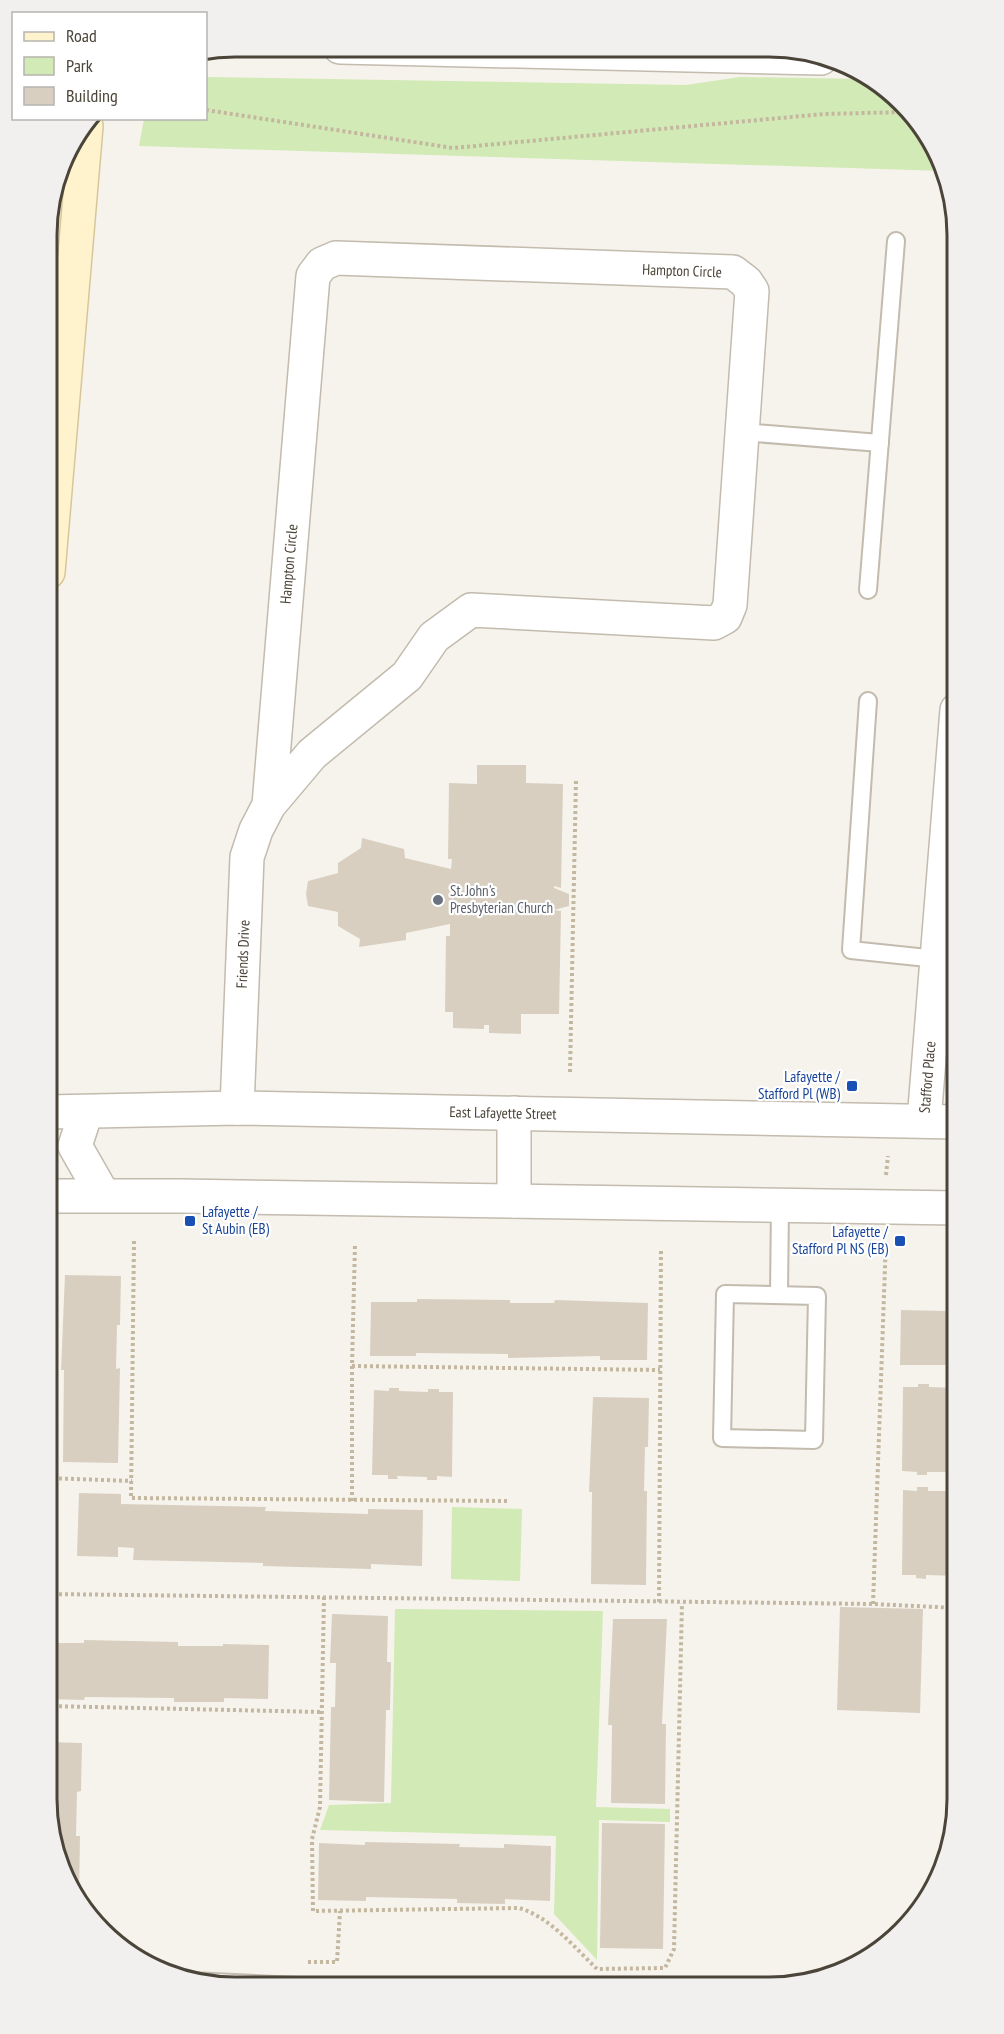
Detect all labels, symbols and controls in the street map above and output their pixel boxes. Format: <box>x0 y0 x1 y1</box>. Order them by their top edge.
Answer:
legend <box>12 12 207 120</box>
text: Road <box>66 24 97 47</box>
text: Park <box>66 54 93 77</box>
text: Building <box>66 84 118 107</box>
street label: Hampton Circle <box>642 260 722 281</box>
street label: Hampton Circle <box>276 523 301 605</box>
place label: St. John's Presbyterian Church <box>450 881 553 917</box>
marker: St. John's Presbyterian Church <box>431 893 445 907</box>
street label: Friends Drive <box>232 920 253 989</box>
street label: Stafford Place <box>915 1040 939 1114</box>
place label: Lafayette / Stafford Pl (WB) <box>758 1067 841 1103</box>
marker: Lafayette / Stafford Pl (WB) <box>845 1079 859 1093</box>
street label: East Lafayette Street <box>449 1102 557 1123</box>
place label: Lafayette / St Aubin (EB) <box>202 1202 269 1238</box>
marker: Lafayette / St Aubin (EB) <box>183 1214 197 1228</box>
place label: Lafayette / Stafford Pl NS (EB) <box>792 1222 889 1258</box>
marker: Lafayette / Stafford Pl NS (EB) <box>893 1234 907 1248</box>

